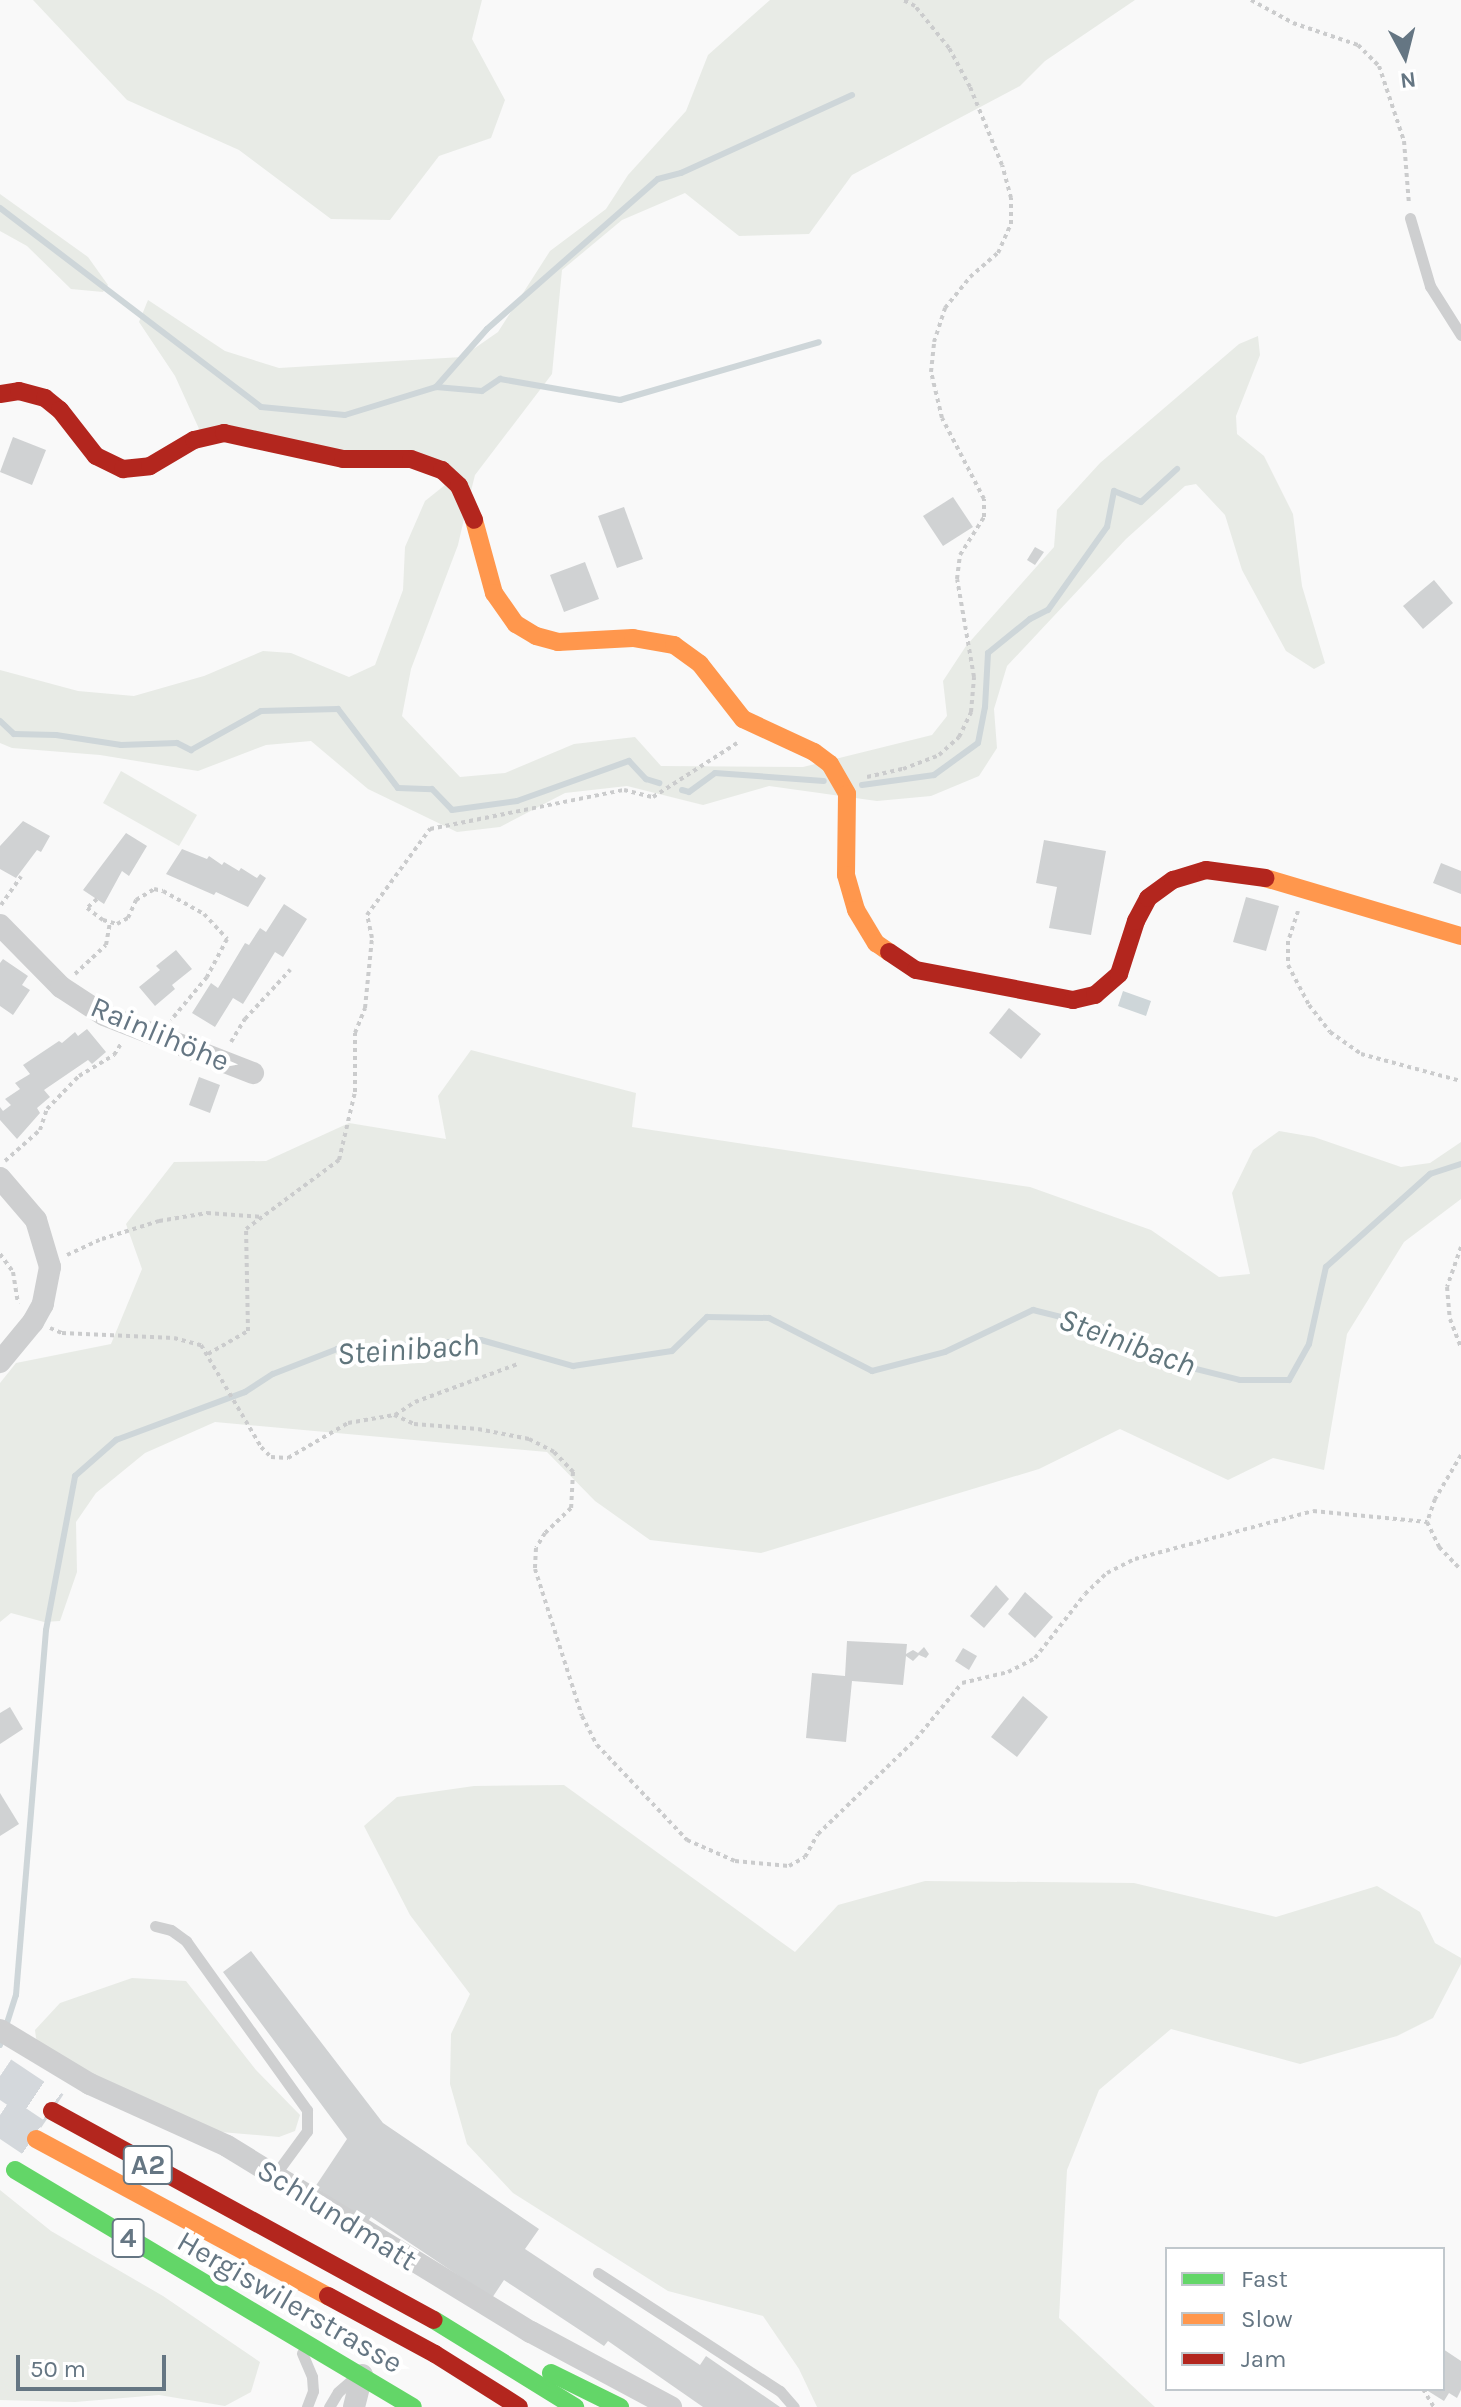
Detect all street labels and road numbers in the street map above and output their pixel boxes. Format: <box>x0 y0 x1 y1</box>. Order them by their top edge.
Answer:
street label: Rainlihöhe <box>85 989 235 1079</box>
road number: A2 <box>122 2141 174 2189</box>
street label: Schlundmatt <box>251 2152 423 2278</box>
road number: 4 <box>110 2214 146 2262</box>
street label: Hergiswilerstrasse <box>171 2223 409 2381</box>

